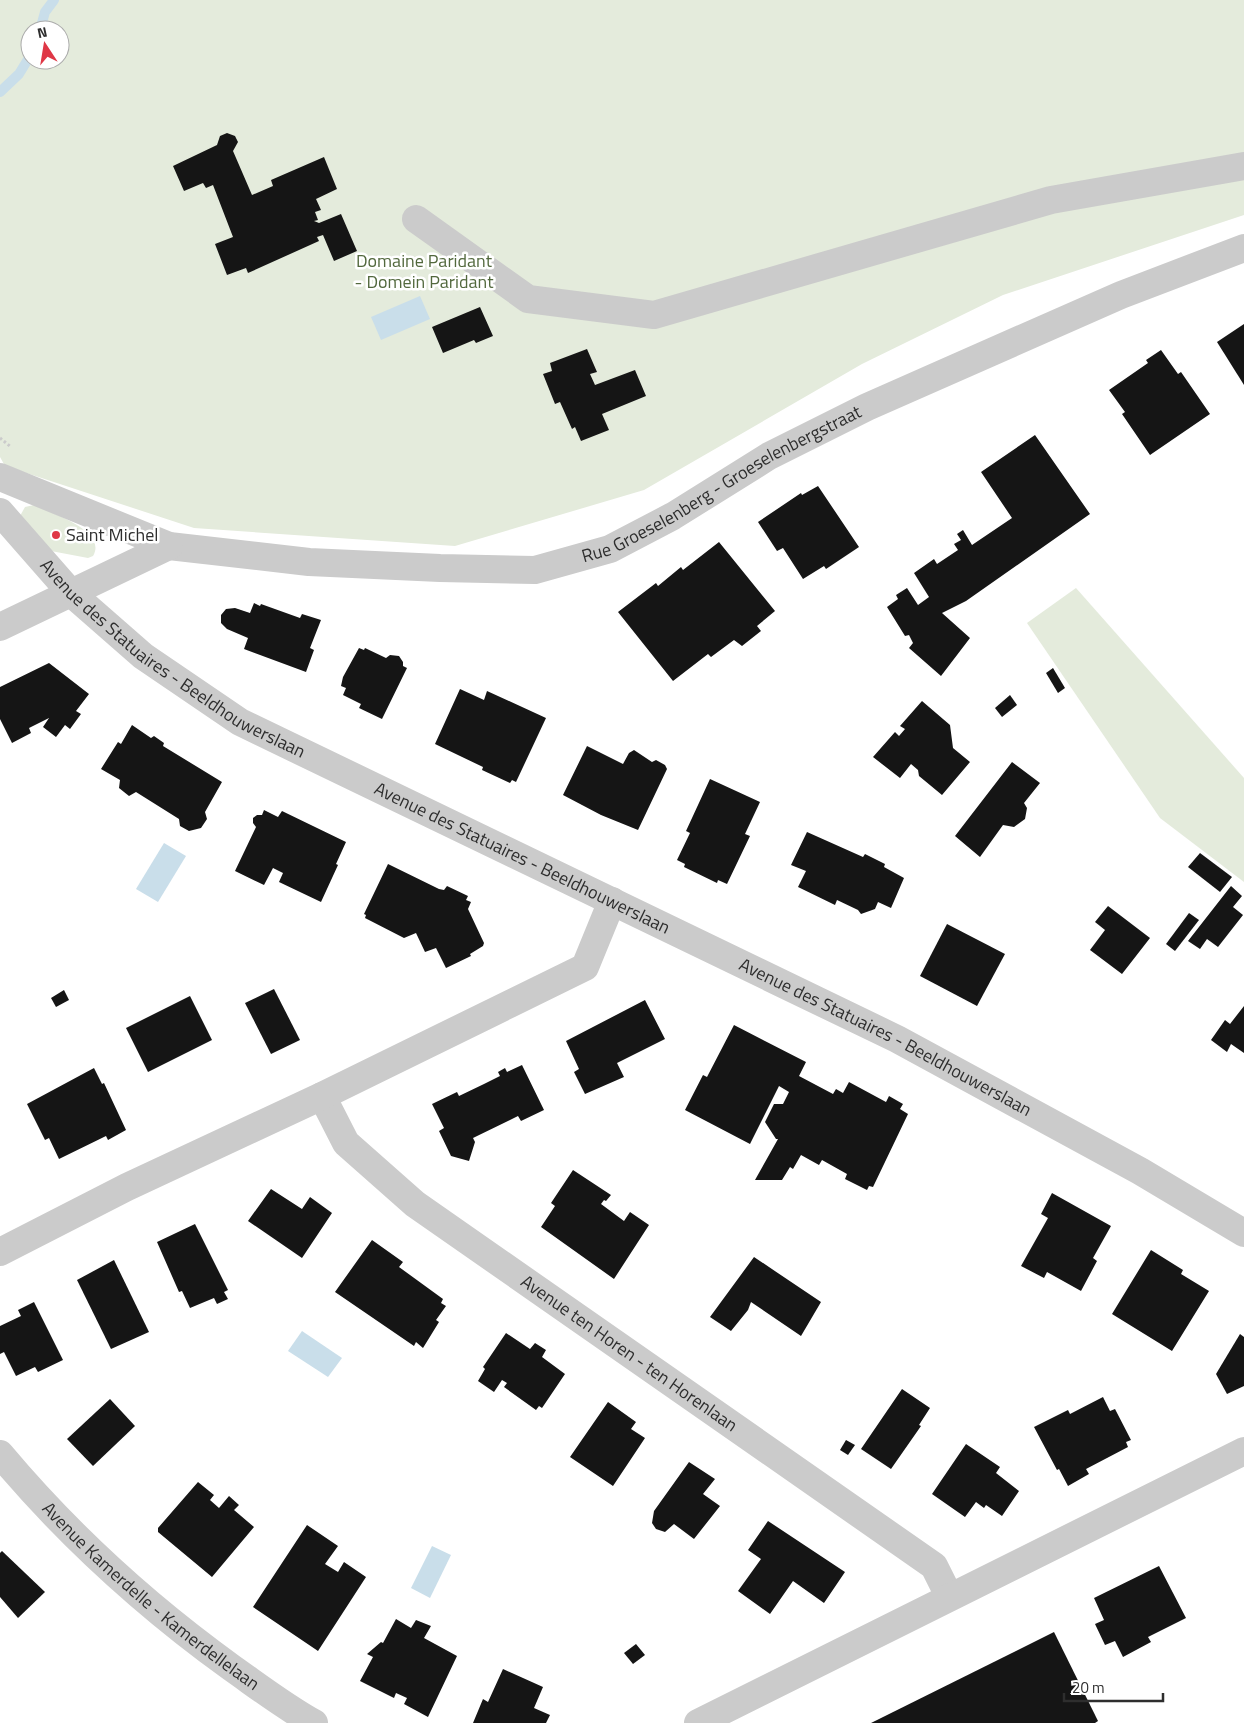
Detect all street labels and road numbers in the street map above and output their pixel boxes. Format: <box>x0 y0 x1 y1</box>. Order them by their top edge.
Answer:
street label: Rue Groeselenberg - Groeselenbergstraat <box>578 398 866 569</box>
street label: Avenue des Statuaires - Beeldhouwerslaan <box>34 553 310 765</box>
street label: Avenue des Statuaires - Beeldhouwerslaan <box>370 775 675 941</box>
street label: Avenue des Statuaires - Beeldhouwerslaan <box>735 951 1037 1123</box>
street label: Avenue ten Horen - ten Horenlaan <box>516 1268 743 1438</box>
street label: Avenue Kamerdelle - Kamerdellelaan <box>36 1496 265 1697</box>

